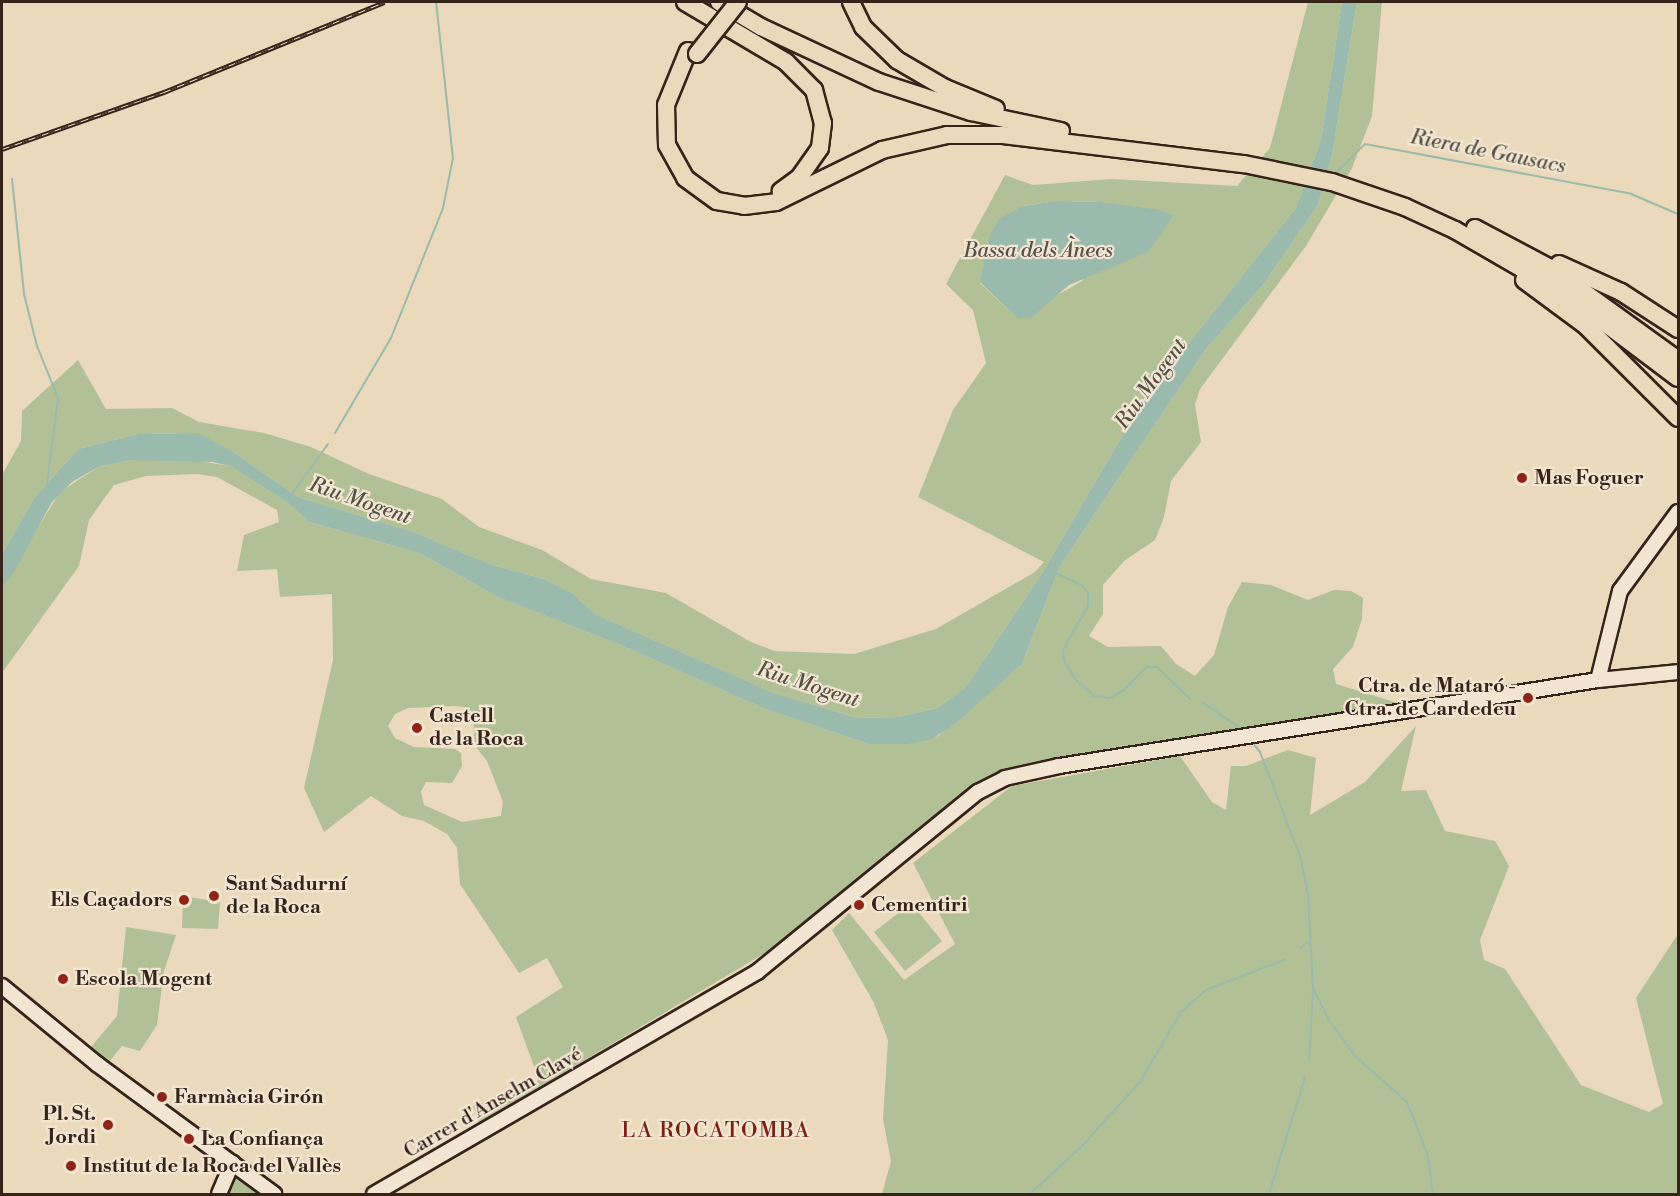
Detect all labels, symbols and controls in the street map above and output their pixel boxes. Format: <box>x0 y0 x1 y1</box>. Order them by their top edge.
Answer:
water label: Riera de Gausacs <box>1408 125 1568 179</box>
water label: Bassa dels Ànecs <box>963 238 1113 264</box>
water label: Riu Mogent <box>1110 334 1192 434</box>
place label: Mas Foguer <box>1534 466 1644 490</box>
marker: Mas Foguer <box>1515 471 1529 485</box>
water label: Riu Mogent <box>306 472 414 530</box>
water label: Riu Mogent <box>754 657 862 713</box>
place label: Ctra. de Mataró - Ctra. de Cardedeu <box>1345 674 1516 721</box>
marker: Ctra. de Mataró - Ctra. de Cardedeu <box>1521 691 1535 705</box>
place label: Castell de la Roca <box>429 704 524 751</box>
marker: Castell de la Roca <box>410 721 424 735</box>
place label: Sant Sadurní de la Roca <box>226 873 347 920</box>
place label: Els Caçadors <box>50 888 172 912</box>
marker: Sant Sadurní de la Roca <box>207 889 221 903</box>
marker: Els Caçadors <box>177 893 191 907</box>
place label: Cementiri <box>871 893 967 917</box>
marker: Cementiri <box>852 898 866 912</box>
place label: Escola Mogent <box>75 967 212 991</box>
marker: Escola Mogent <box>56 972 70 986</box>
street label: Carrer d'Anselm Clavé <box>400 1042 586 1164</box>
place label: Farmàcia Girón <box>174 1085 324 1109</box>
marker: Farmàcia Girón <box>155 1090 169 1104</box>
place label: Pl. St. Jordi <box>43 1102 96 1149</box>
marker: Pl. St. Jordi <box>101 1118 115 1132</box>
district label: LA ROCATOMBA <box>621 1118 811 1144</box>
place label: La Confiança <box>201 1127 323 1151</box>
marker: La Confiança <box>182 1132 196 1146</box>
place label: Institut de la Roca del Vallès <box>83 1154 341 1178</box>
marker: Institut de la Roca del Vallès <box>64 1159 78 1173</box>

